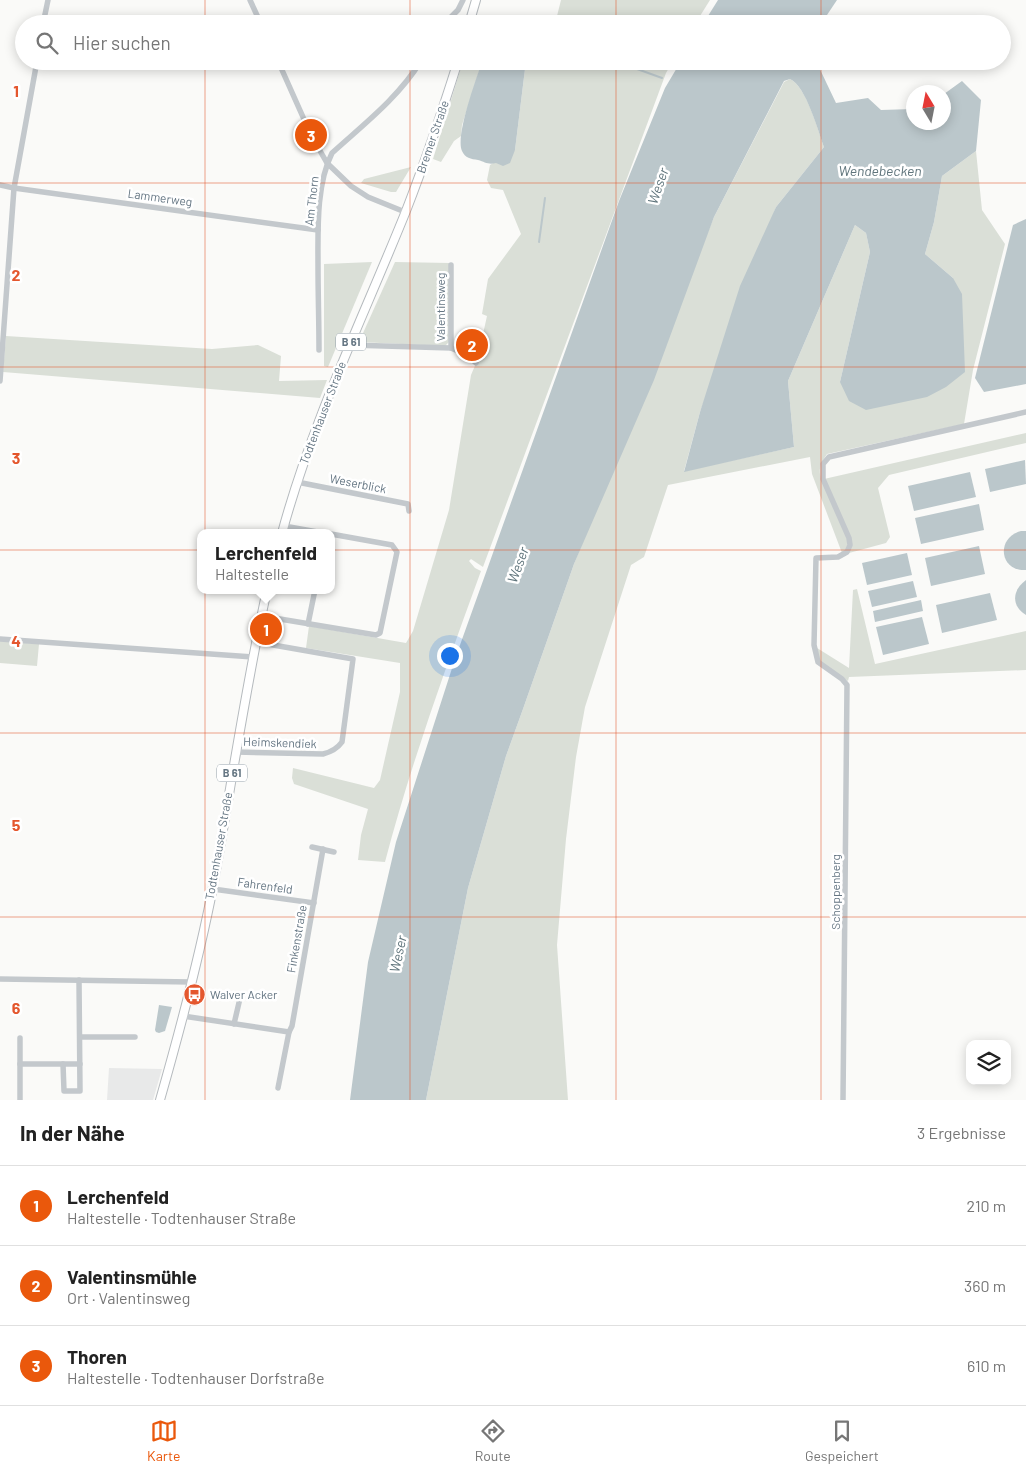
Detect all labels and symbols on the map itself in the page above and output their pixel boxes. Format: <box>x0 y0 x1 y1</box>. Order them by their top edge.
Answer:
text: 1 <box>13 81 19 100</box>
north arrow <box>906 85 951 130</box>
street label: Bremer Straße <box>413 98 451 175</box>
pin: 3 <box>295 116 327 154</box>
water label: Wendebecken <box>838 162 922 179</box>
water label: Weser <box>643 165 672 206</box>
street label: Am Thorn <box>301 175 321 227</box>
street label: Lammerweg <box>127 186 193 208</box>
text: 2 <box>12 265 21 284</box>
street label: Valentinsweg <box>433 273 447 341</box>
pin: 2 <box>456 326 488 364</box>
road number: B 61 <box>336 334 366 351</box>
street label: Todtenhauser Straße <box>296 359 348 466</box>
text: 3 <box>12 448 20 467</box>
street label: Weserblick <box>329 471 388 495</box>
water label: Weser <box>503 544 532 585</box>
pin: 1 <box>250 610 282 648</box>
text: 4 <box>11 631 21 650</box>
your location <box>437 643 463 669</box>
street label: Heimskendiek <box>243 734 317 750</box>
road number: B 61 <box>217 764 247 781</box>
street label: Todtenhauser Straße <box>202 791 234 901</box>
text: 5 <box>12 815 21 834</box>
street label: Schoppenberg <box>828 854 842 930</box>
street label: Fahrenfeld <box>237 874 294 896</box>
street label: Finkenstraße <box>283 904 309 974</box>
water label: Weser <box>385 933 410 974</box>
bus stop icon: Walver Acker <box>182 983 206 1007</box>
place label: Walver Acker <box>210 987 278 1001</box>
text: 6 <box>12 998 21 1017</box>

